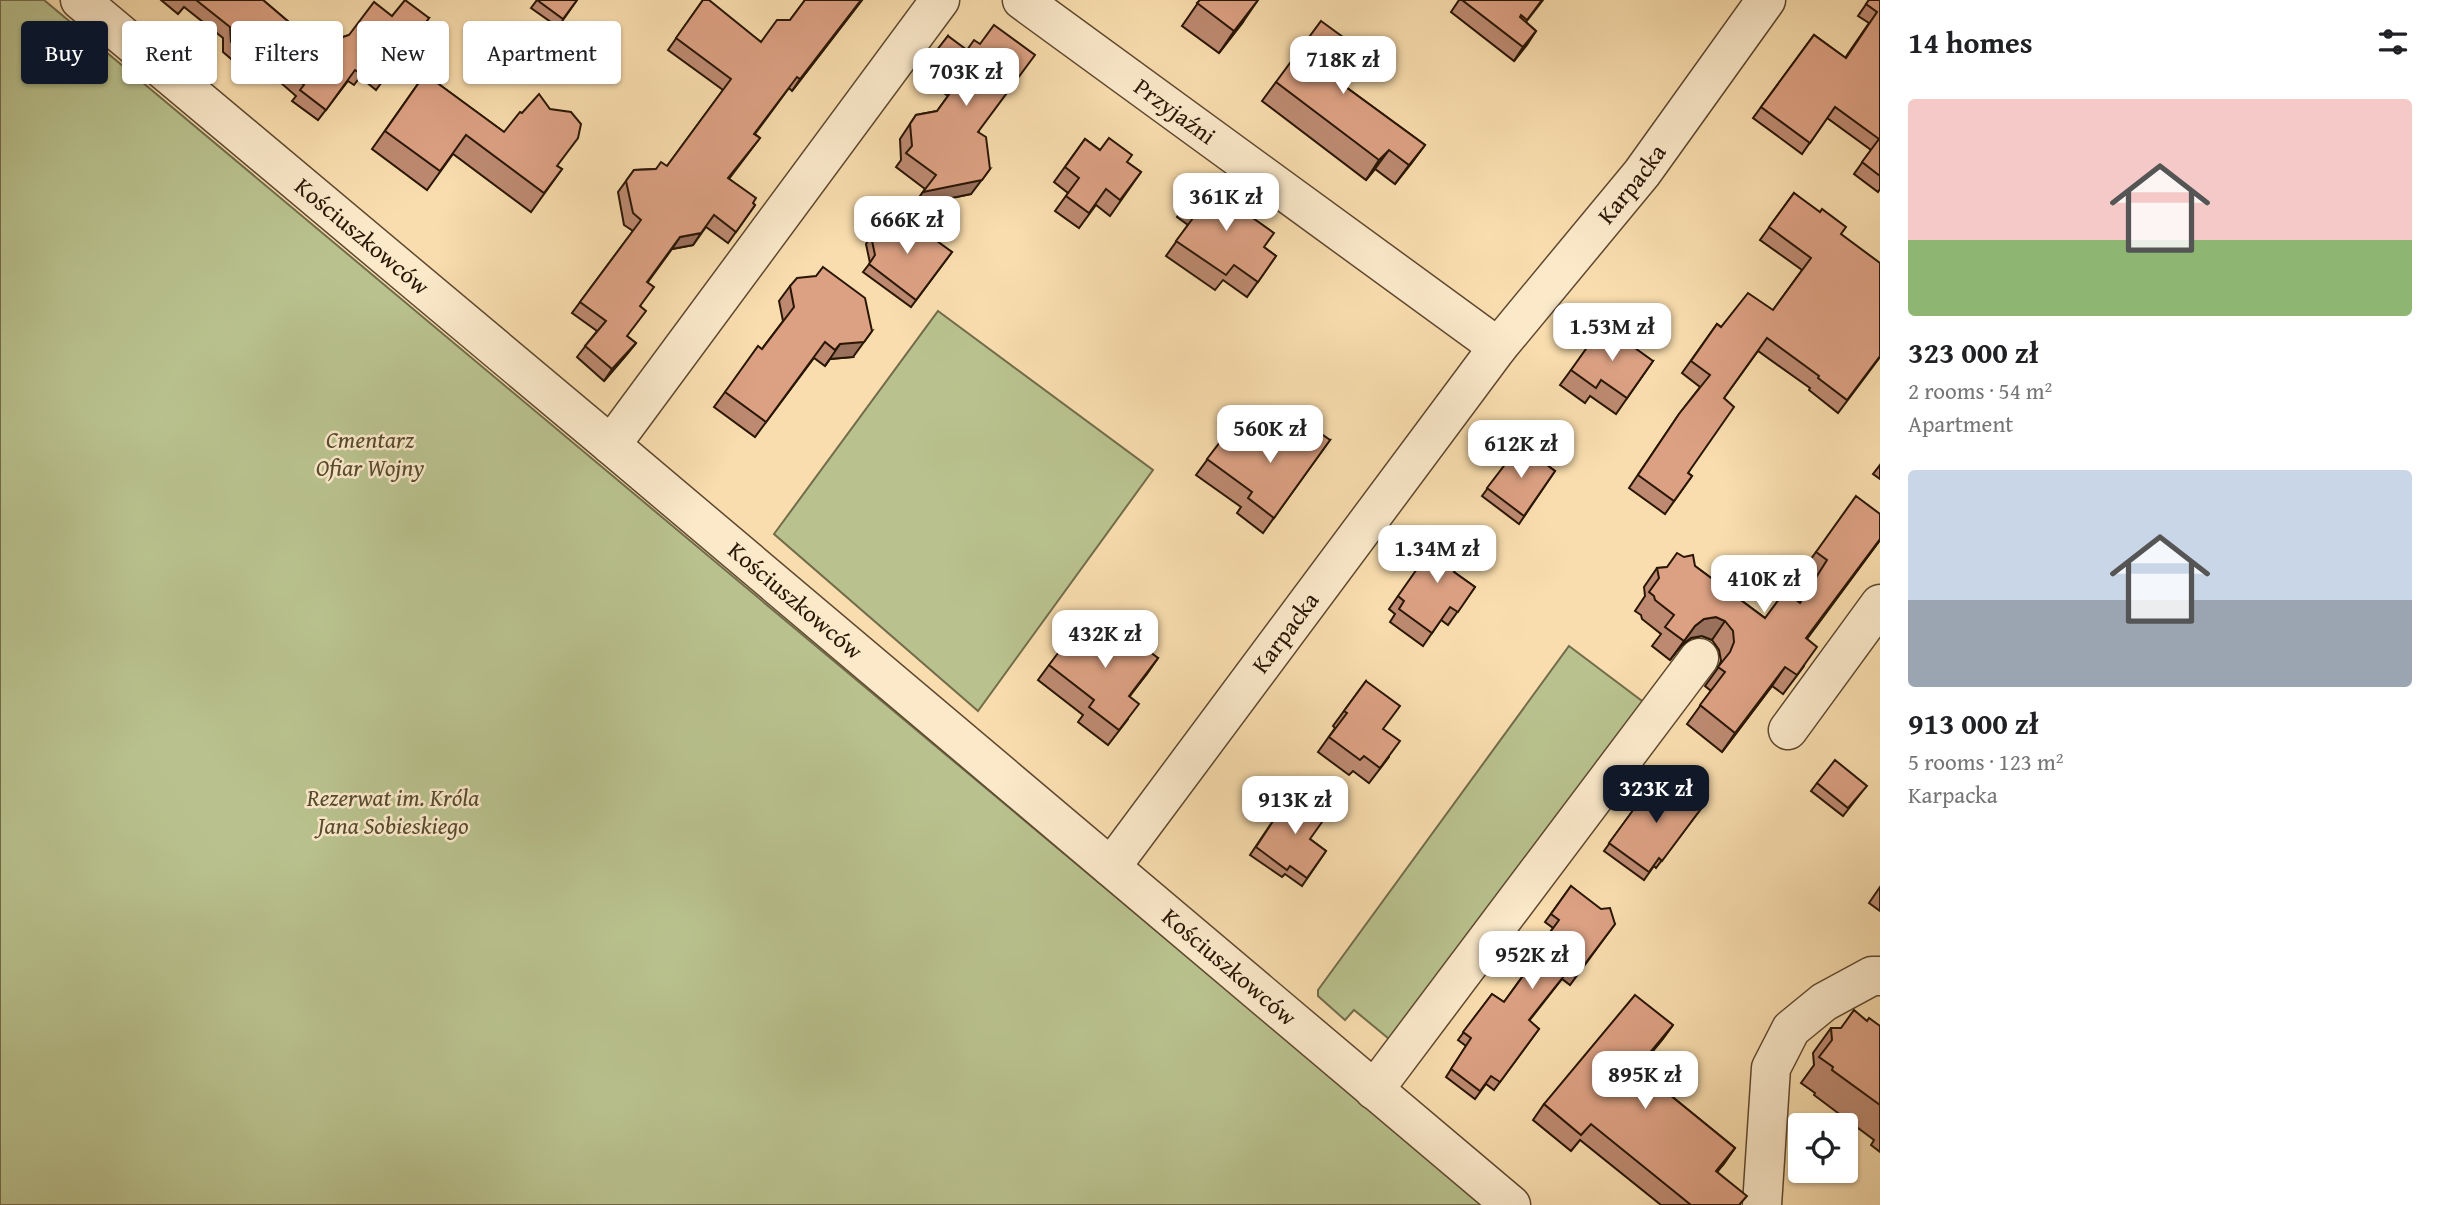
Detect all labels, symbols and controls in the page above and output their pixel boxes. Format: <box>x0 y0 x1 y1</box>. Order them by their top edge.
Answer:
text: 14 homes <box>1908 20 2033 64</box>
chip: Buy <box>21 21 108 84</box>
chip: Rent <box>122 21 217 84</box>
chip: Filters <box>231 21 343 84</box>
chip: New <box>357 21 449 84</box>
chip: Apartment <box>463 21 621 84</box>
icon: filters <box>2374 23 2412 61</box>
pin: 718K zł <box>1278 36 1408 96</box>
text: 718K zł <box>1306 42 1380 75</box>
pin: 703K zł <box>901 48 1031 108</box>
text: 703K zł <box>929 54 1003 87</box>
street label: Przyjaźni <box>1127 69 1223 153</box>
street label: Karpacka <box>1589 136 1675 231</box>
icon: home <box>2097 145 2223 271</box>
street label: Kościuszkowców <box>287 169 438 303</box>
pin: 361K zł <box>1161 174 1291 233</box>
text: 361K zł <box>1189 179 1263 212</box>
pin: 666K zł <box>842 196 972 256</box>
text: 666K zł <box>870 202 944 235</box>
pin: 1.53M zł <box>1540 304 1684 363</box>
text: 1.53M zł <box>1569 309 1655 342</box>
text: 323 000 zł <box>1908 330 2039 374</box>
text: 2 rooms · 54 m² <box>1908 374 2052 407</box>
pin: 560K zł <box>1205 406 1335 465</box>
text: Apartment <box>1908 407 2013 440</box>
text: 560K zł <box>1233 411 1307 444</box>
pin: 612K zł <box>1456 420 1586 480</box>
park label: Cmentarz Ofiar Wojny <box>316 422 424 485</box>
text: 612K zł <box>1484 426 1558 459</box>
icon: home <box>2097 516 2223 642</box>
pin: 1.34M zł <box>1365 526 1509 585</box>
text: 1.34M zł <box>1394 531 1480 564</box>
street label: Kościuszkowców <box>721 533 871 667</box>
pin: 410K zł <box>1699 556 1829 615</box>
text: 410K zł <box>1727 561 1801 594</box>
street label: Karpacka <box>1243 584 1327 680</box>
pin: 432K zł <box>1040 610 1170 670</box>
text: 432K zł <box>1068 616 1142 649</box>
text: 913 000 zł <box>1908 701 2039 745</box>
text: 5 rooms · 123 m² <box>1908 745 2063 778</box>
pin: 323K zł <box>1591 766 1721 825</box>
text: 323K zł <box>1619 771 1693 804</box>
pin: 913K zł <box>1230 776 1360 836</box>
text: Karpacka <box>1908 778 1998 811</box>
park label: Rezerwat im. Króla Jana Sobieskiego <box>306 780 479 843</box>
text: 913K zł <box>1258 782 1332 815</box>
street label: Kościuszkowców <box>1154 899 1305 1034</box>
pin: 952K zł <box>1467 932 1597 991</box>
text: 952K zł <box>1495 937 1569 970</box>
pin: 895K zł <box>1580 1052 1710 1111</box>
text: 895K zł <box>1608 1057 1682 1090</box>
map controls <box>1788 1113 1858 1183</box>
button: locate <box>1788 1113 1858 1183</box>

